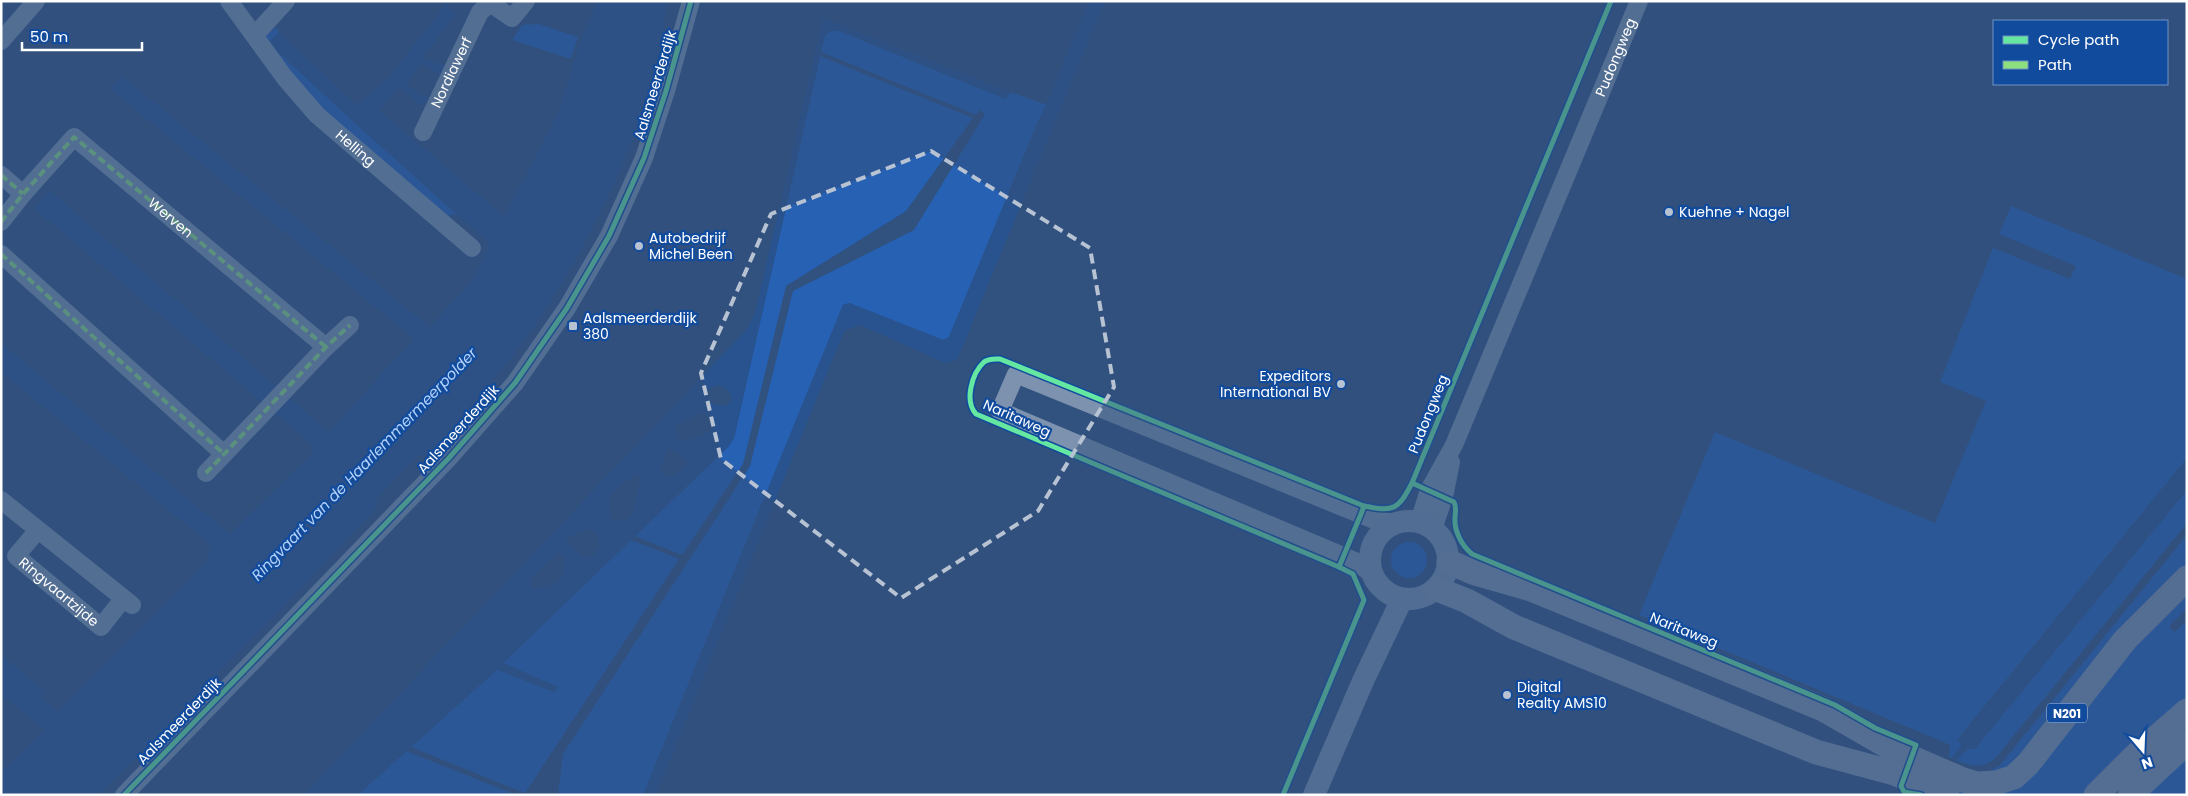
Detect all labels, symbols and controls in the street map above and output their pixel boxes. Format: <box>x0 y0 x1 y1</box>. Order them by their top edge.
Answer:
street label: Pudongweg <box>1590 15 1641 100</box>
scale bar <box>22 20 142 52</box>
legend <box>1993 20 2168 85</box>
text: 50 m <box>30 26 68 47</box>
street label: Aalsmeerderdijk <box>629 27 681 142</box>
text: Cycle path <box>2038 29 2119 50</box>
street label: Nordiawerf <box>426 33 477 111</box>
text: Path <box>2038 54 2072 75</box>
street label: Helling <box>331 125 380 171</box>
street label: Werven <box>144 193 198 242</box>
place label: Kuehne + Nagel <box>1679 202 1790 222</box>
marker: Kuehne + Nagel <box>1663 206 1675 218</box>
place label: Autobedrijf Michel Been <box>649 228 733 264</box>
marker: Autobedrijf Michel Been <box>633 240 645 252</box>
place label: Aalsmeerderdijk 380 <box>583 308 697 344</box>
marker: Aalsmeerderdijk 380 <box>567 320 579 332</box>
water label: Ringvaart van de Haarlemmermeerpolder <box>247 343 482 585</box>
place label: Expeditors International BV <box>1220 366 1332 402</box>
street label: Pudongweg <box>1403 372 1453 456</box>
marker: Expeditors International BV <box>1335 378 1347 390</box>
street label: Aalsmeerderdijk <box>413 380 504 478</box>
street label: Naritaweg <box>980 394 1054 442</box>
street label: Ringvaartzijde <box>15 552 104 631</box>
street label: Naritaweg <box>1647 607 1721 653</box>
street label: Aalsmeerderdijk <box>132 673 226 769</box>
place label: Digital Realty AMS10 <box>1517 677 1607 713</box>
marker: Digital Realty AMS10 <box>1501 689 1513 701</box>
road number: N201 <box>2047 704 2087 722</box>
north arrow <box>2118 726 2168 776</box>
text: N <box>2139 752 2155 774</box>

